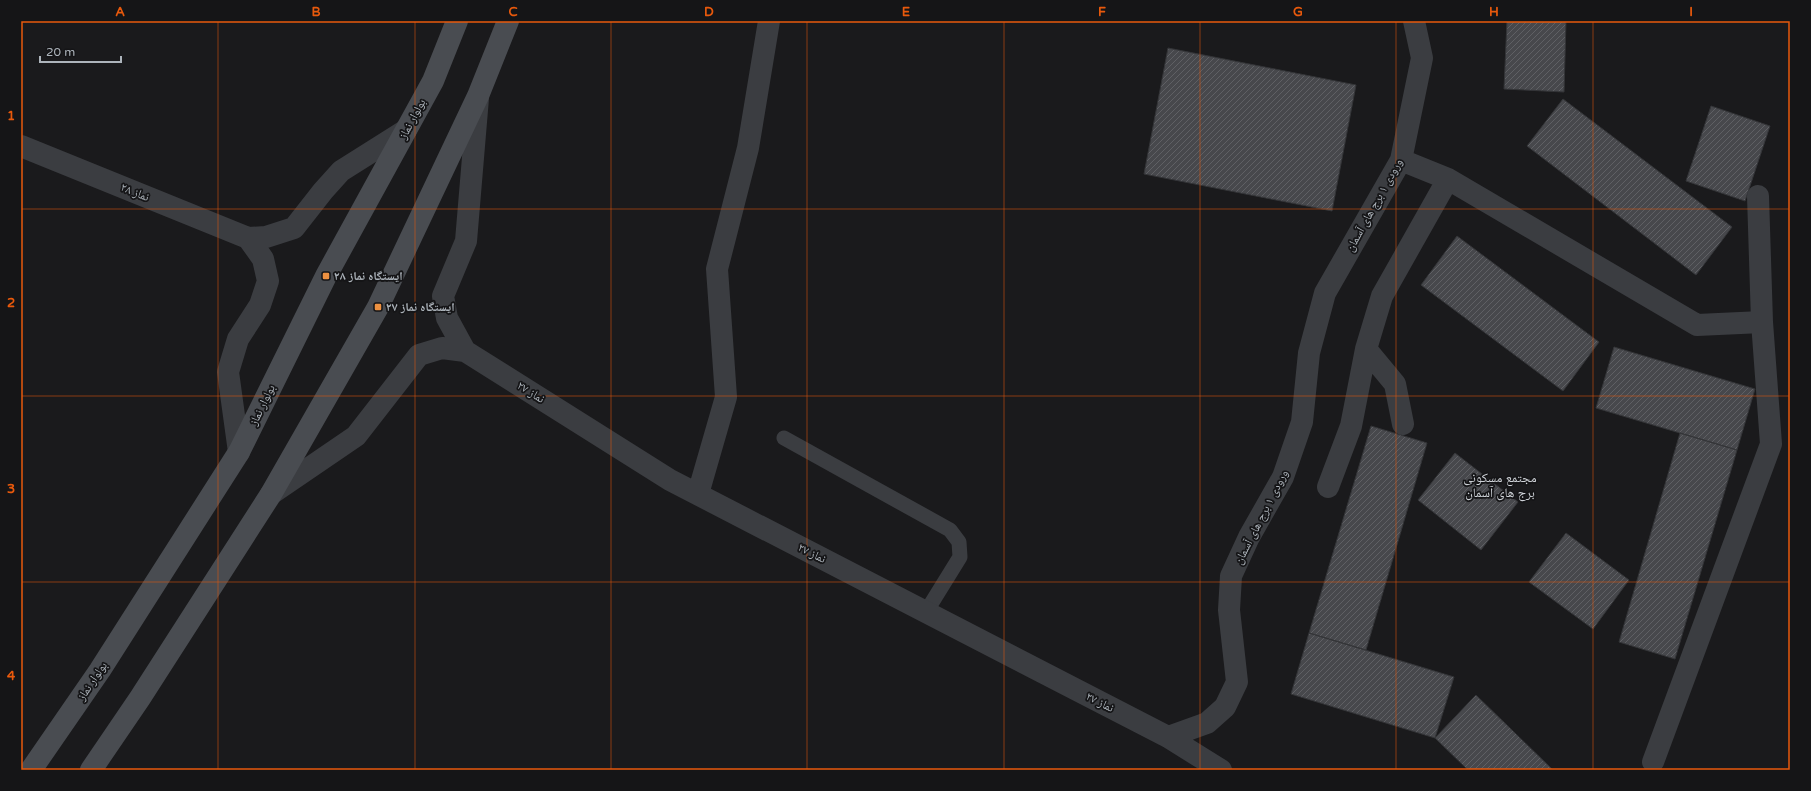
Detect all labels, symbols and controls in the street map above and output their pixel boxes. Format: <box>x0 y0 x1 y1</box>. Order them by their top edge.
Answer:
text: A <box>115 4 125 20</box>
text: B <box>311 4 321 20</box>
text: C <box>508 4 518 20</box>
text: D <box>704 4 714 20</box>
text: E <box>902 4 910 20</box>
text: F <box>1098 4 1106 20</box>
text: G <box>1293 4 1303 20</box>
text: H <box>1489 4 1499 20</box>
text: I <box>1689 4 1693 20</box>
scale bar <box>40 38 121 64</box>
text: 20 m <box>46 45 75 59</box>
street label: بولوار نماز <box>395 96 429 143</box>
text: 1 <box>7 108 15 124</box>
street label: ورودی ۱ برج های آسمان <box>1343 156 1406 254</box>
street label: نماز ۲۸ <box>119 180 151 204</box>
place label: ایستگاه نماز ۲۸ <box>334 269 403 283</box>
marker: ایستگاه نماز ۲۸ <box>321 271 331 281</box>
text: 2 <box>7 295 15 311</box>
place label: ایستگاه نماز ۲۷ <box>386 300 455 314</box>
marker: ایستگاه نماز ۲۷ <box>373 302 383 312</box>
street label: نماز ۲۷ <box>515 378 547 406</box>
street label: بولوار نماز <box>246 382 278 429</box>
street label: ورودی ۱ برج های آسمان <box>1231 467 1291 567</box>
district label: مجتمع مسکونی برج های ‌آسمان <box>1463 470 1537 502</box>
text: 3 <box>7 481 15 497</box>
street label: نماز ۲۷ <box>796 540 828 566</box>
street label: بولوار نماز <box>73 659 110 704</box>
text: 4 <box>7 668 16 684</box>
street label: نماز ۲۷ <box>1084 689 1116 715</box>

